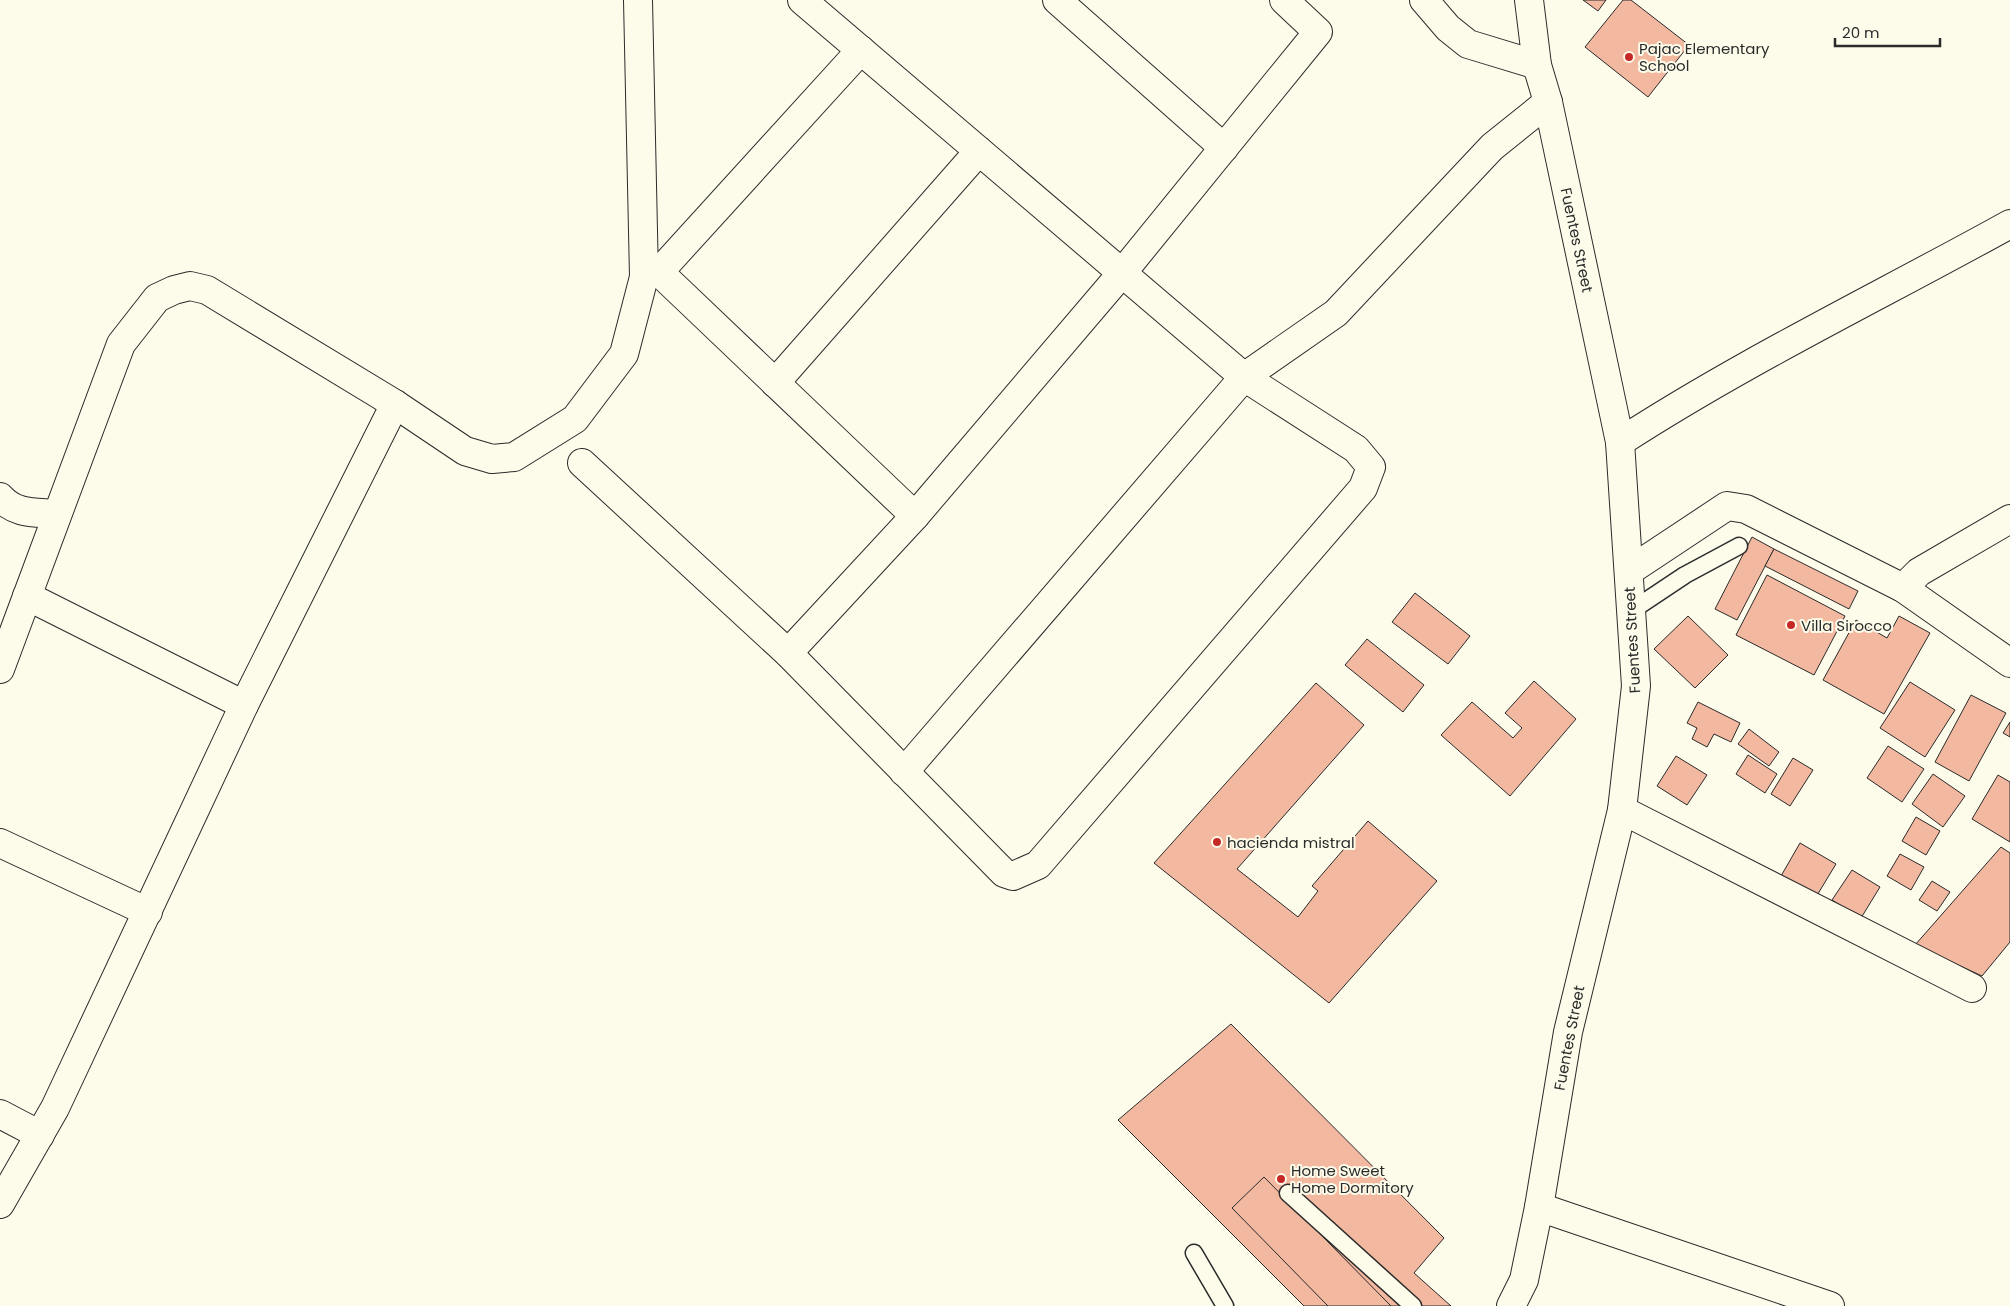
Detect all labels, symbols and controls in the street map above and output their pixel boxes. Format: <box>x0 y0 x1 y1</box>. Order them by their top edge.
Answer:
scale bar <box>1835 15 1940 47</box>
text: 20 m <box>1842 22 1880 43</box>
place label: Pajac Elementary School <box>1639 38 1770 76</box>
marker: Pajac Elementary School <box>1623 51 1635 63</box>
street label: Fuentes Street <box>1556 186 1598 294</box>
street label: Fuentes Street <box>1619 586 1645 694</box>
place label: Villa Sirocco <box>1801 615 1892 636</box>
marker: Villa Sirocco <box>1785 619 1797 631</box>
place label: hacienda mistral <box>1227 832 1355 853</box>
marker: hacienda mistral <box>1211 836 1223 848</box>
street label: Fuentes Street <box>1549 984 1589 1092</box>
place label: Home Sweet Home Dormitory <box>1291 1160 1414 1198</box>
marker: Home Sweet Home Dormitory <box>1275 1173 1287 1185</box>

